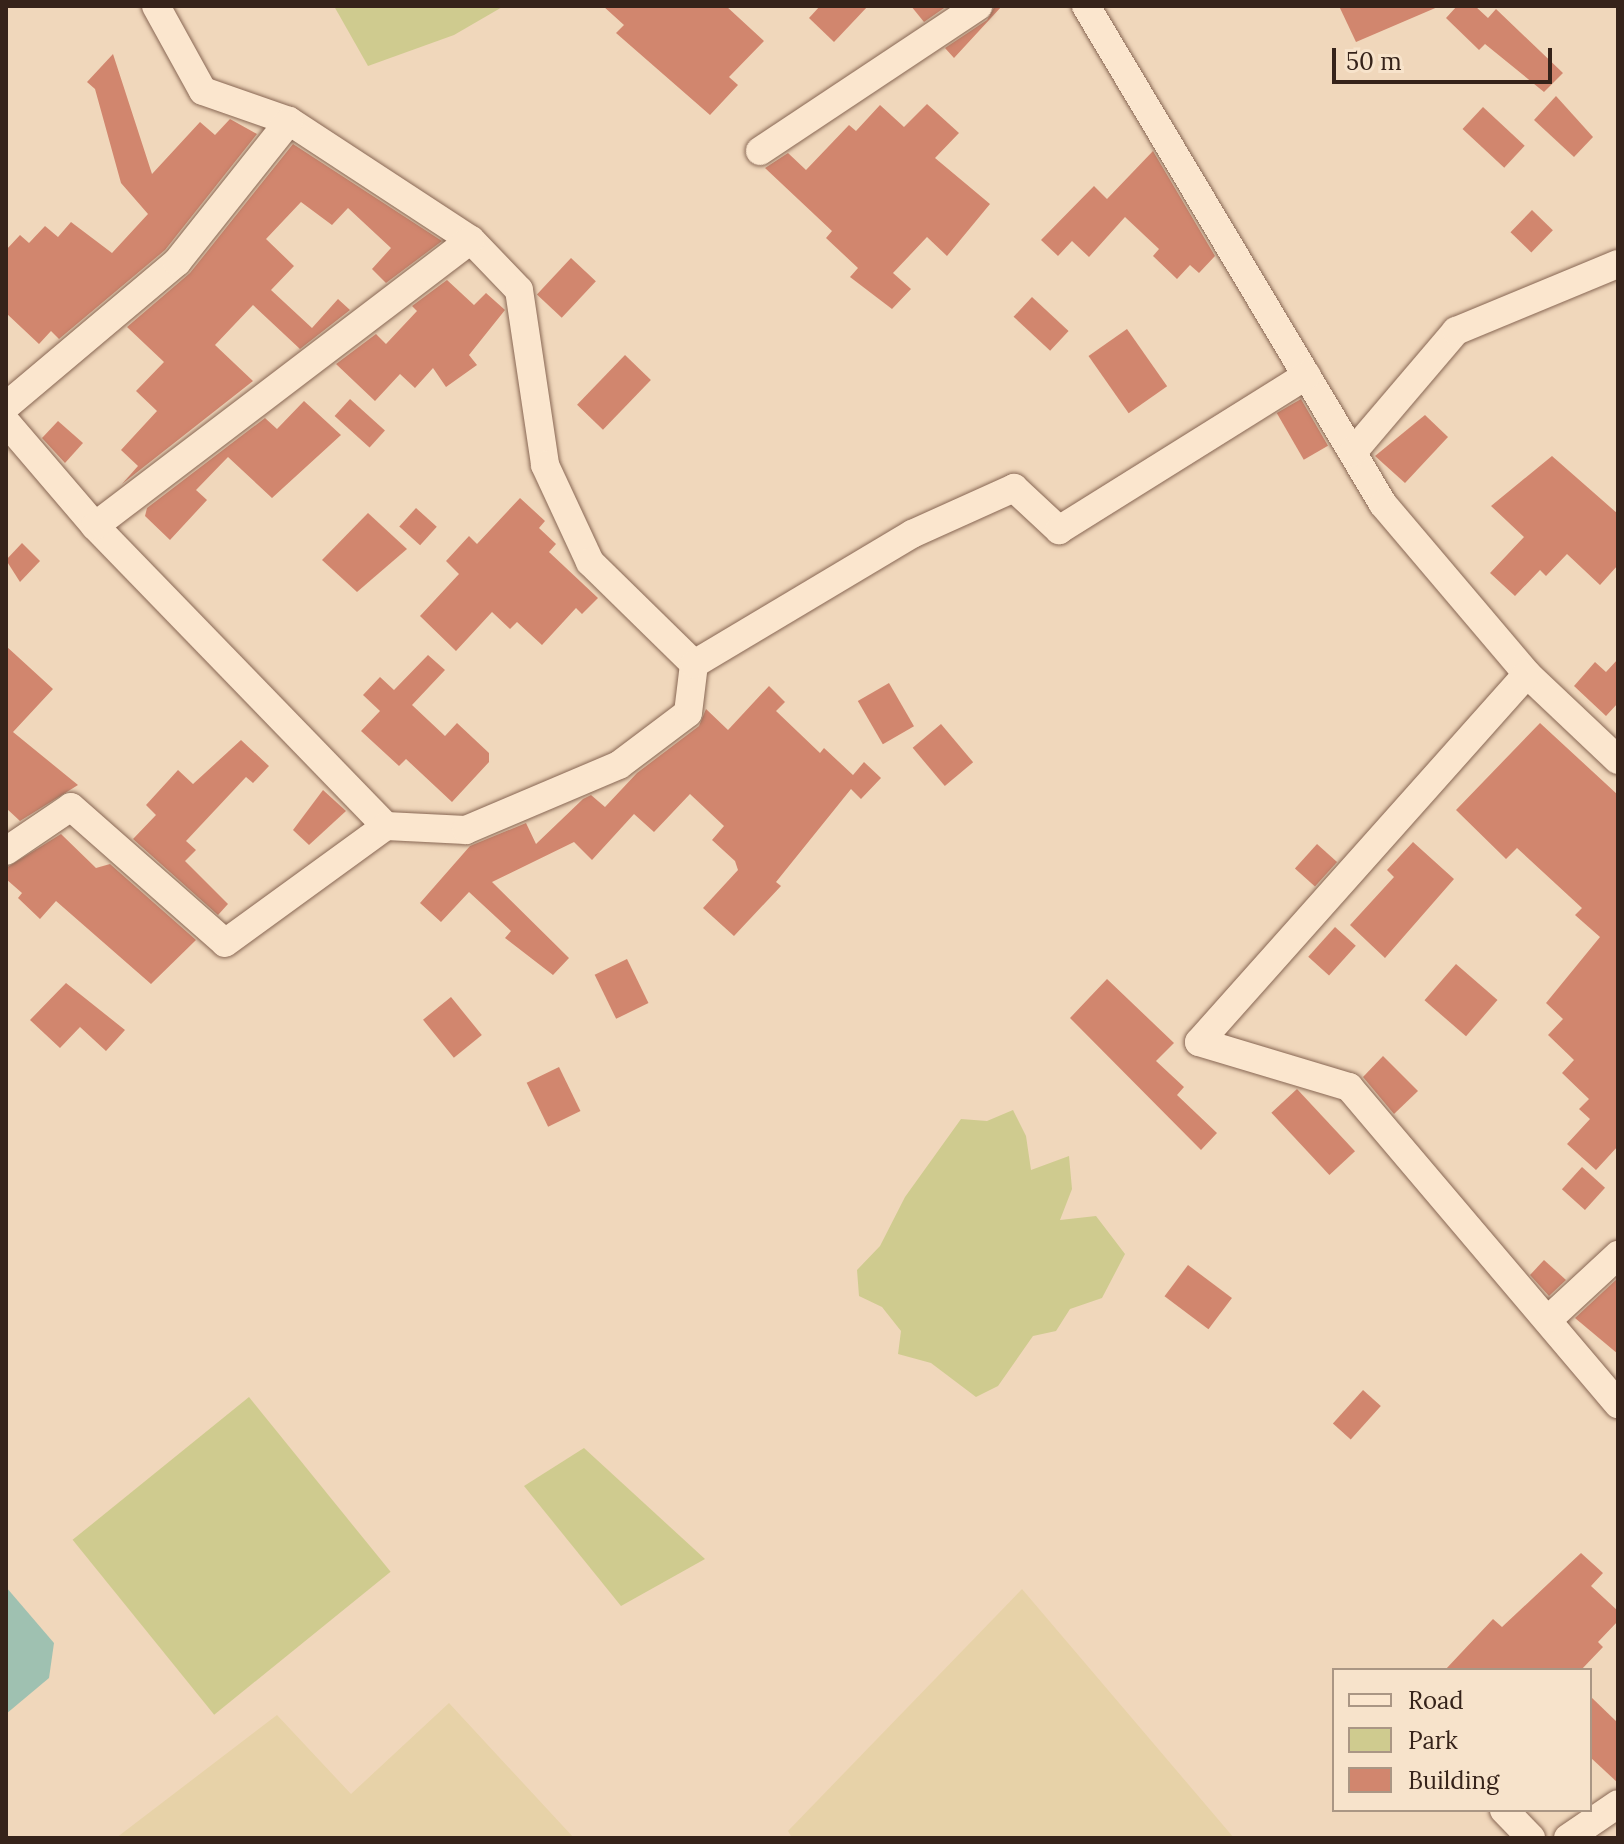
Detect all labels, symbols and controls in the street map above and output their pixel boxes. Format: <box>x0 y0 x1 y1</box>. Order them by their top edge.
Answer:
scale bar <box>1336 32 1556 82</box>
text: 50 m <box>1346 46 1402 77</box>
legend <box>1332 1668 1592 1812</box>
text: Road <box>1408 1685 1464 1716</box>
text: Park <box>1408 1725 1458 1756</box>
text: Building <box>1408 1765 1499 1796</box>

